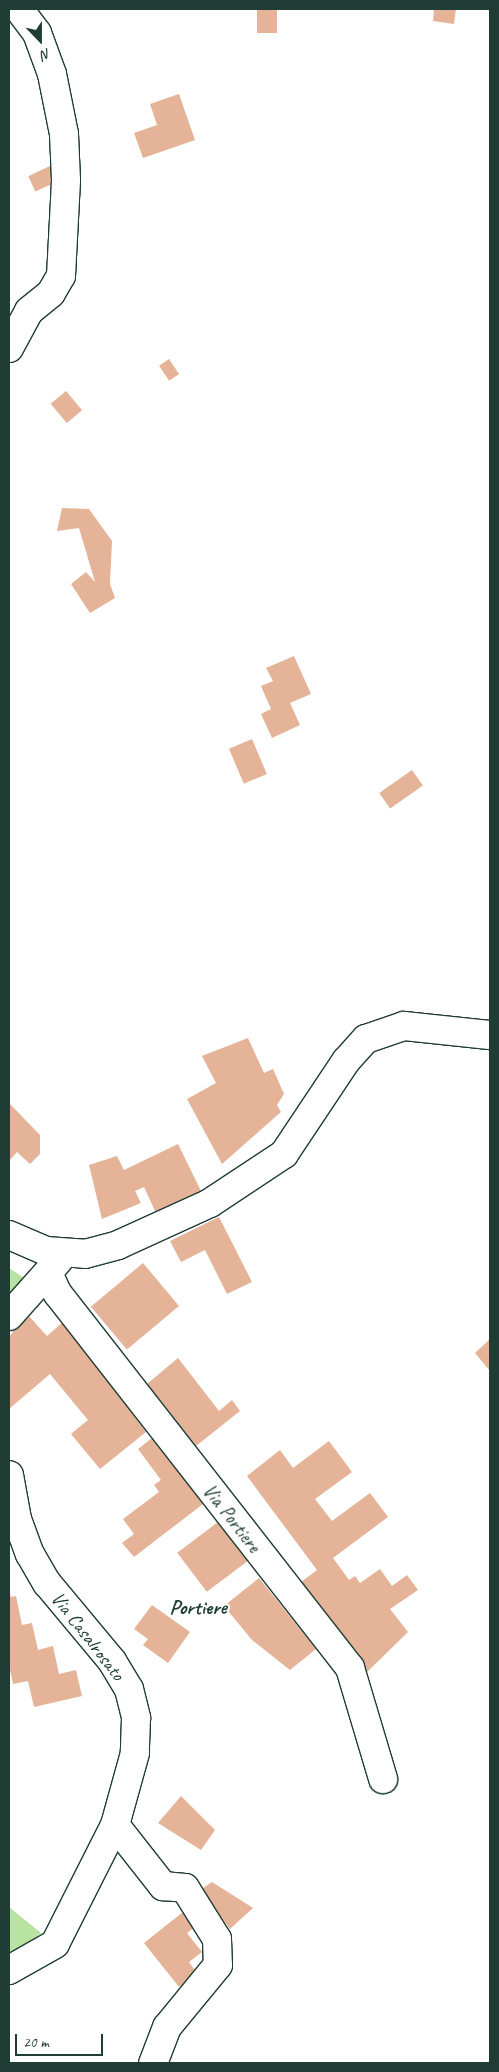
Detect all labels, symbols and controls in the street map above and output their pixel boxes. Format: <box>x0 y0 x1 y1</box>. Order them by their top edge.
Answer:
north arrow <box>15 15 65 65</box>
text: N <box>39 45 53 64</box>
street label: Via Portiere <box>198 1479 266 1557</box>
street label: Via Casalrosato <box>46 1587 130 1685</box>
district label: Portiere <box>169 1594 227 1620</box>
scale bar <box>18 2024 105 2056</box>
text: 20 m <box>23 2033 49 2052</box>

